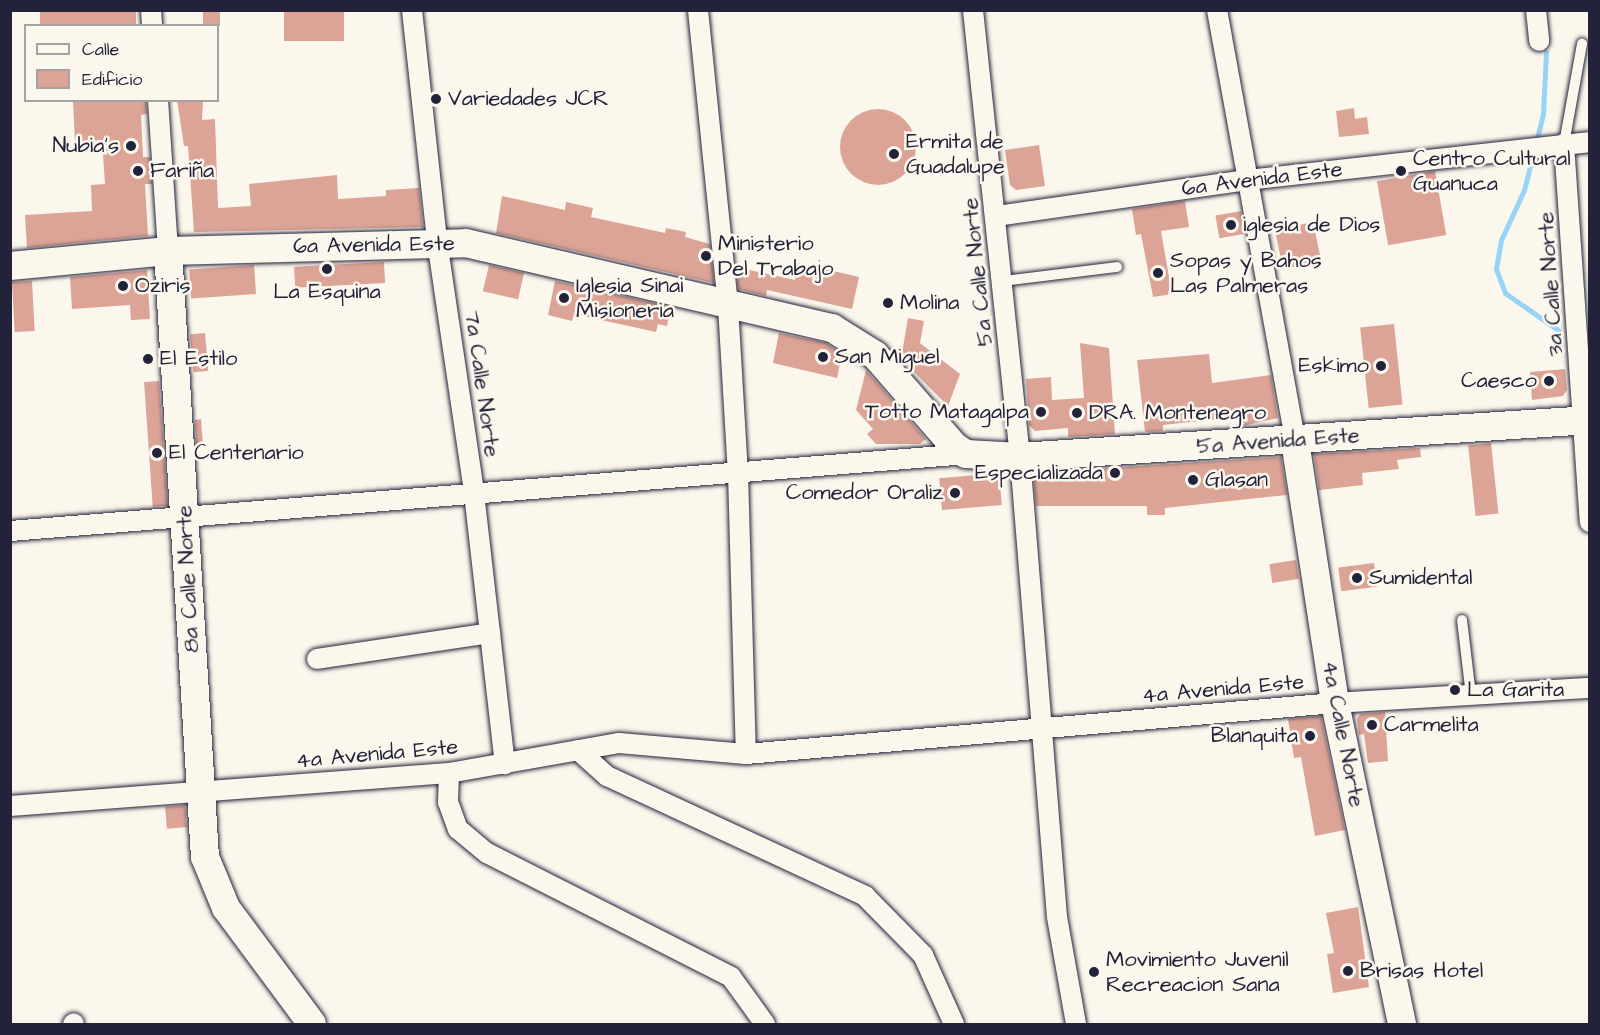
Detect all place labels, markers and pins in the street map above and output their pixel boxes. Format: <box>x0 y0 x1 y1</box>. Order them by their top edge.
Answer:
place label: Variedades JCR <box>448 86 609 112</box>
marker: Variedades JCR <box>429 92 443 106</box>
place label: Ermita de Guadalupe <box>906 128 1005 180</box>
place label: Nubia's <box>53 133 119 159</box>
marker: Nubia's <box>124 139 138 153</box>
place label: Centro Cultural Guanuca <box>1413 145 1571 196</box>
marker: Ermita de Guadalupe <box>887 147 901 161</box>
place label: Fariña <box>150 158 214 184</box>
marker: Fariña <box>131 164 145 178</box>
marker: Centro Cultural Guanuca <box>1394 164 1408 178</box>
place label: iglesia de Dios <box>1243 212 1380 238</box>
marker: iglesia de Dios <box>1224 218 1238 232</box>
place label: Ministerio Del Trabajo <box>718 230 833 282</box>
place label: Sopas y Bahos Las Palmeras <box>1170 247 1322 298</box>
marker: Ministerio Del Trabajo <box>699 249 713 263</box>
marker: La Esquina <box>320 262 334 276</box>
marker: Sopas y Bahos Las Palmeras <box>1151 266 1165 280</box>
place label: Iglesia Sinai Misioneria <box>576 272 683 324</box>
place label: Oziris <box>135 273 190 299</box>
marker: Oziris <box>116 279 130 293</box>
place label: La Esquina <box>273 279 381 305</box>
place label: Molina <box>900 290 960 316</box>
marker: Iglesia Sinai Misioneria <box>557 291 571 305</box>
marker: Molina <box>881 296 895 310</box>
place label: San Miguel <box>835 344 940 370</box>
place label: El Estilo <box>160 346 237 372</box>
marker: San Miguel <box>816 350 830 364</box>
marker: El Estilo <box>141 352 155 366</box>
place label: Eskimo <box>1299 353 1369 379</box>
marker: Eskimo <box>1374 359 1388 373</box>
place label: Caesco <box>1461 368 1537 394</box>
marker: Caesco <box>1542 374 1556 388</box>
place label: Totto Matagalpa <box>865 399 1029 425</box>
place label: DRA. Montenegro <box>1089 400 1266 426</box>
marker: Totto Matagalpa <box>1034 405 1048 419</box>
marker: DRA. Montenegro <box>1070 406 1084 420</box>
place label: El Centenario <box>169 440 304 466</box>
marker: El Centenario <box>150 446 164 460</box>
place label: Especializada <box>975 460 1103 486</box>
marker: Especializada <box>1108 466 1122 480</box>
place label: Glasan <box>1205 467 1268 493</box>
marker: Glasan <box>1186 473 1200 487</box>
place label: Comedor Oraliz <box>786 480 943 506</box>
marker: Comedor Oraliz <box>948 486 962 500</box>
place label: Sumidental <box>1369 565 1472 591</box>
marker: Sumidental <box>1350 571 1364 585</box>
place label: La Garita <box>1467 677 1564 703</box>
marker: La Garita <box>1448 683 1462 697</box>
place label: Carmelita <box>1384 712 1479 738</box>
marker: Carmelita <box>1365 718 1379 732</box>
place label: Blanquita <box>1211 723 1298 749</box>
marker: Blanquita <box>1303 729 1317 743</box>
place label: Movimiento Juvenil Recreacion Sana <box>1106 946 1289 998</box>
place label: Brisas Hotel <box>1360 958 1483 984</box>
marker: Brisas Hotel <box>1341 964 1355 978</box>
marker: Movimiento Juvenil Recreacion Sana <box>1087 965 1101 979</box>

